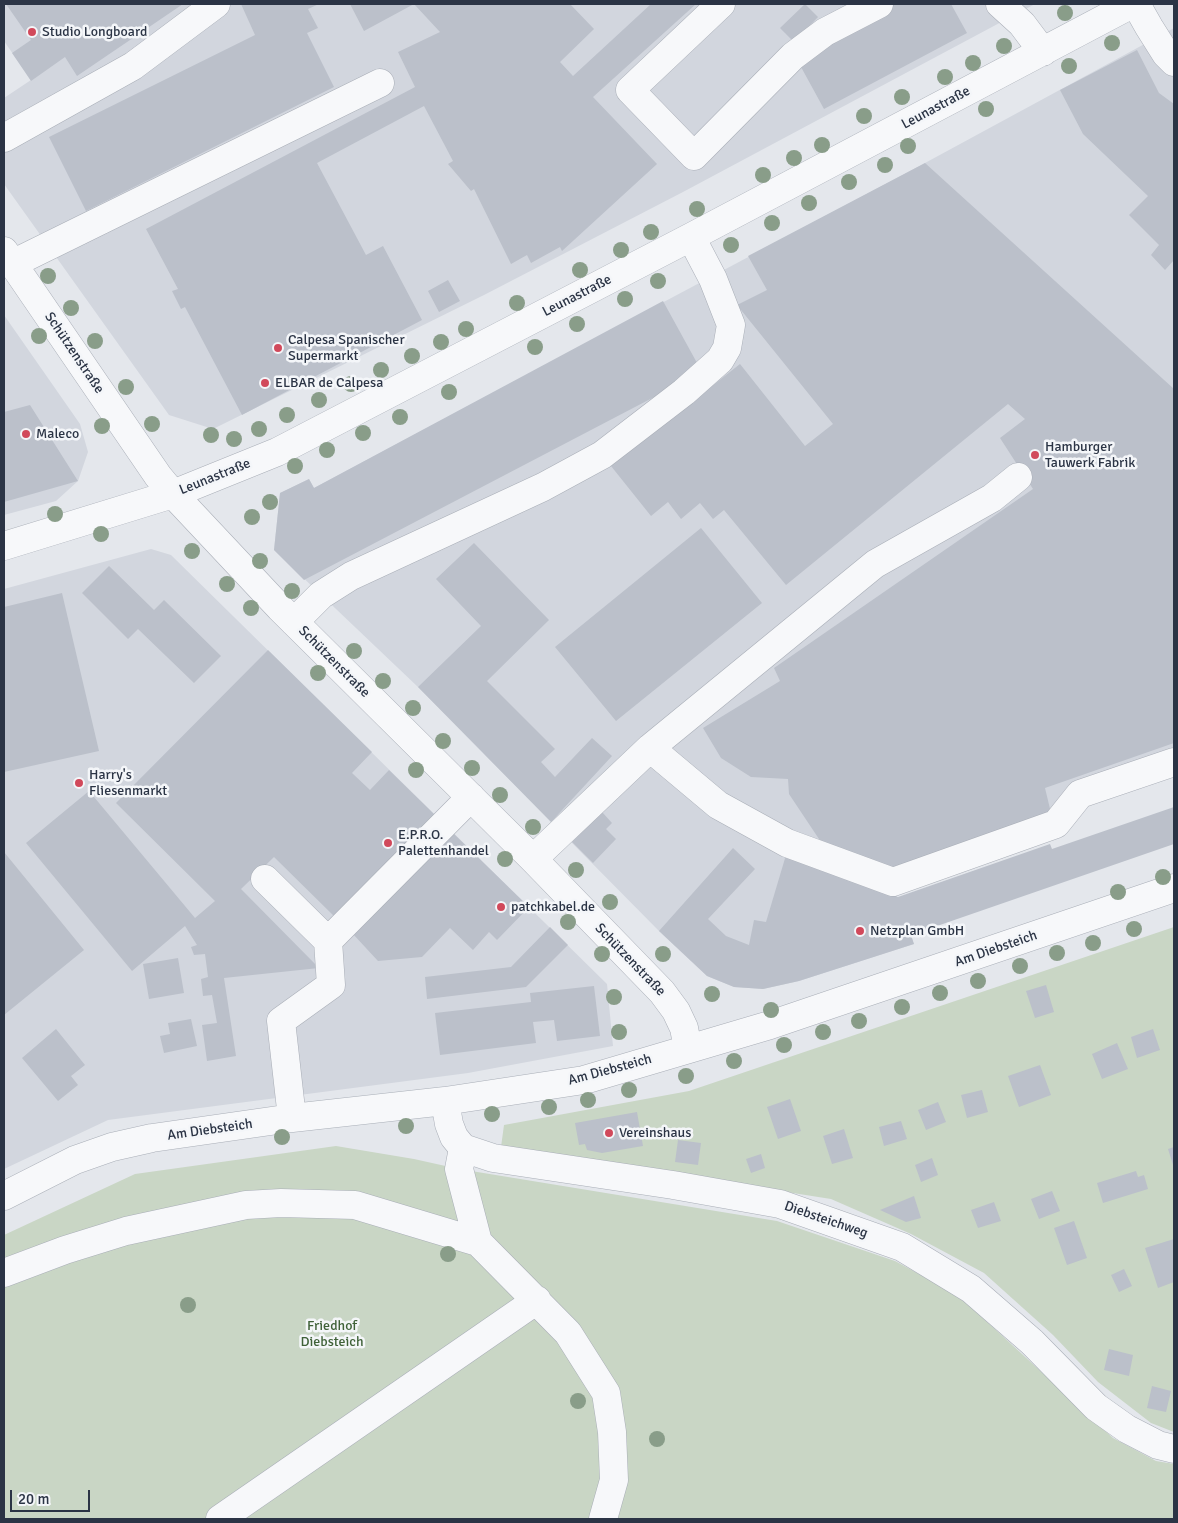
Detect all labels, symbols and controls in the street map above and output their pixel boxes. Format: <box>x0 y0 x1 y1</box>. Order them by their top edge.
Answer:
place label: Studio Longboard <box>42 24 147 40</box>
marker: Studio Longboard <box>26 26 38 38</box>
street label: Leunastraße <box>899 83 973 133</box>
street label: Leunastraße <box>540 271 614 321</box>
street label: Schützenstraße <box>41 309 107 397</box>
place label: Calpesa Spanischer Supermarkt <box>288 332 405 364</box>
marker: Calpesa Spanischer Supermarkt <box>272 342 284 354</box>
place label: ELBAR de Calpesa <box>275 375 383 391</box>
marker: ELBAR de Calpesa <box>259 377 271 389</box>
place label: Maleco <box>36 426 79 442</box>
marker: Maleco <box>20 428 32 440</box>
place label: Hamburger Tauwerk Fabrik <box>1045 439 1135 472</box>
marker: Hamburger Tauwerk Fabrik <box>1029 449 1041 461</box>
street label: Leunastraße <box>177 455 253 499</box>
street label: Schützenstraße <box>295 623 373 701</box>
place label: Harry's Fliesenmarkt <box>89 767 167 800</box>
marker: Harry's Fliesenmarkt <box>73 777 85 789</box>
place label: E.P.R.O. Palettenhandel <box>398 827 489 860</box>
marker: E.P.R.O. Palettenhandel <box>382 837 394 849</box>
place label: patchkabel.de <box>511 899 595 915</box>
marker: patchkabel.de <box>495 901 507 913</box>
street label: Schützenstraße <box>591 920 669 1000</box>
place label: Netzplan GmbH <box>870 923 964 939</box>
marker: Netzplan GmbH <box>854 925 866 937</box>
street label: Am Diebsteich <box>953 927 1039 971</box>
street label: Am Diebsteich <box>566 1051 654 1089</box>
street label: Am Diebsteich <box>166 1116 254 1144</box>
place label: Vereinshaus <box>619 1125 691 1141</box>
marker: Vereinshaus <box>603 1127 615 1139</box>
street label: Diebsteichweg <box>782 1198 870 1242</box>
park label: Friedhof Diebsteich <box>300 1318 364 1350</box>
scale bar <box>12 1480 92 1512</box>
text: 20 m <box>18 1490 49 1508</box>

